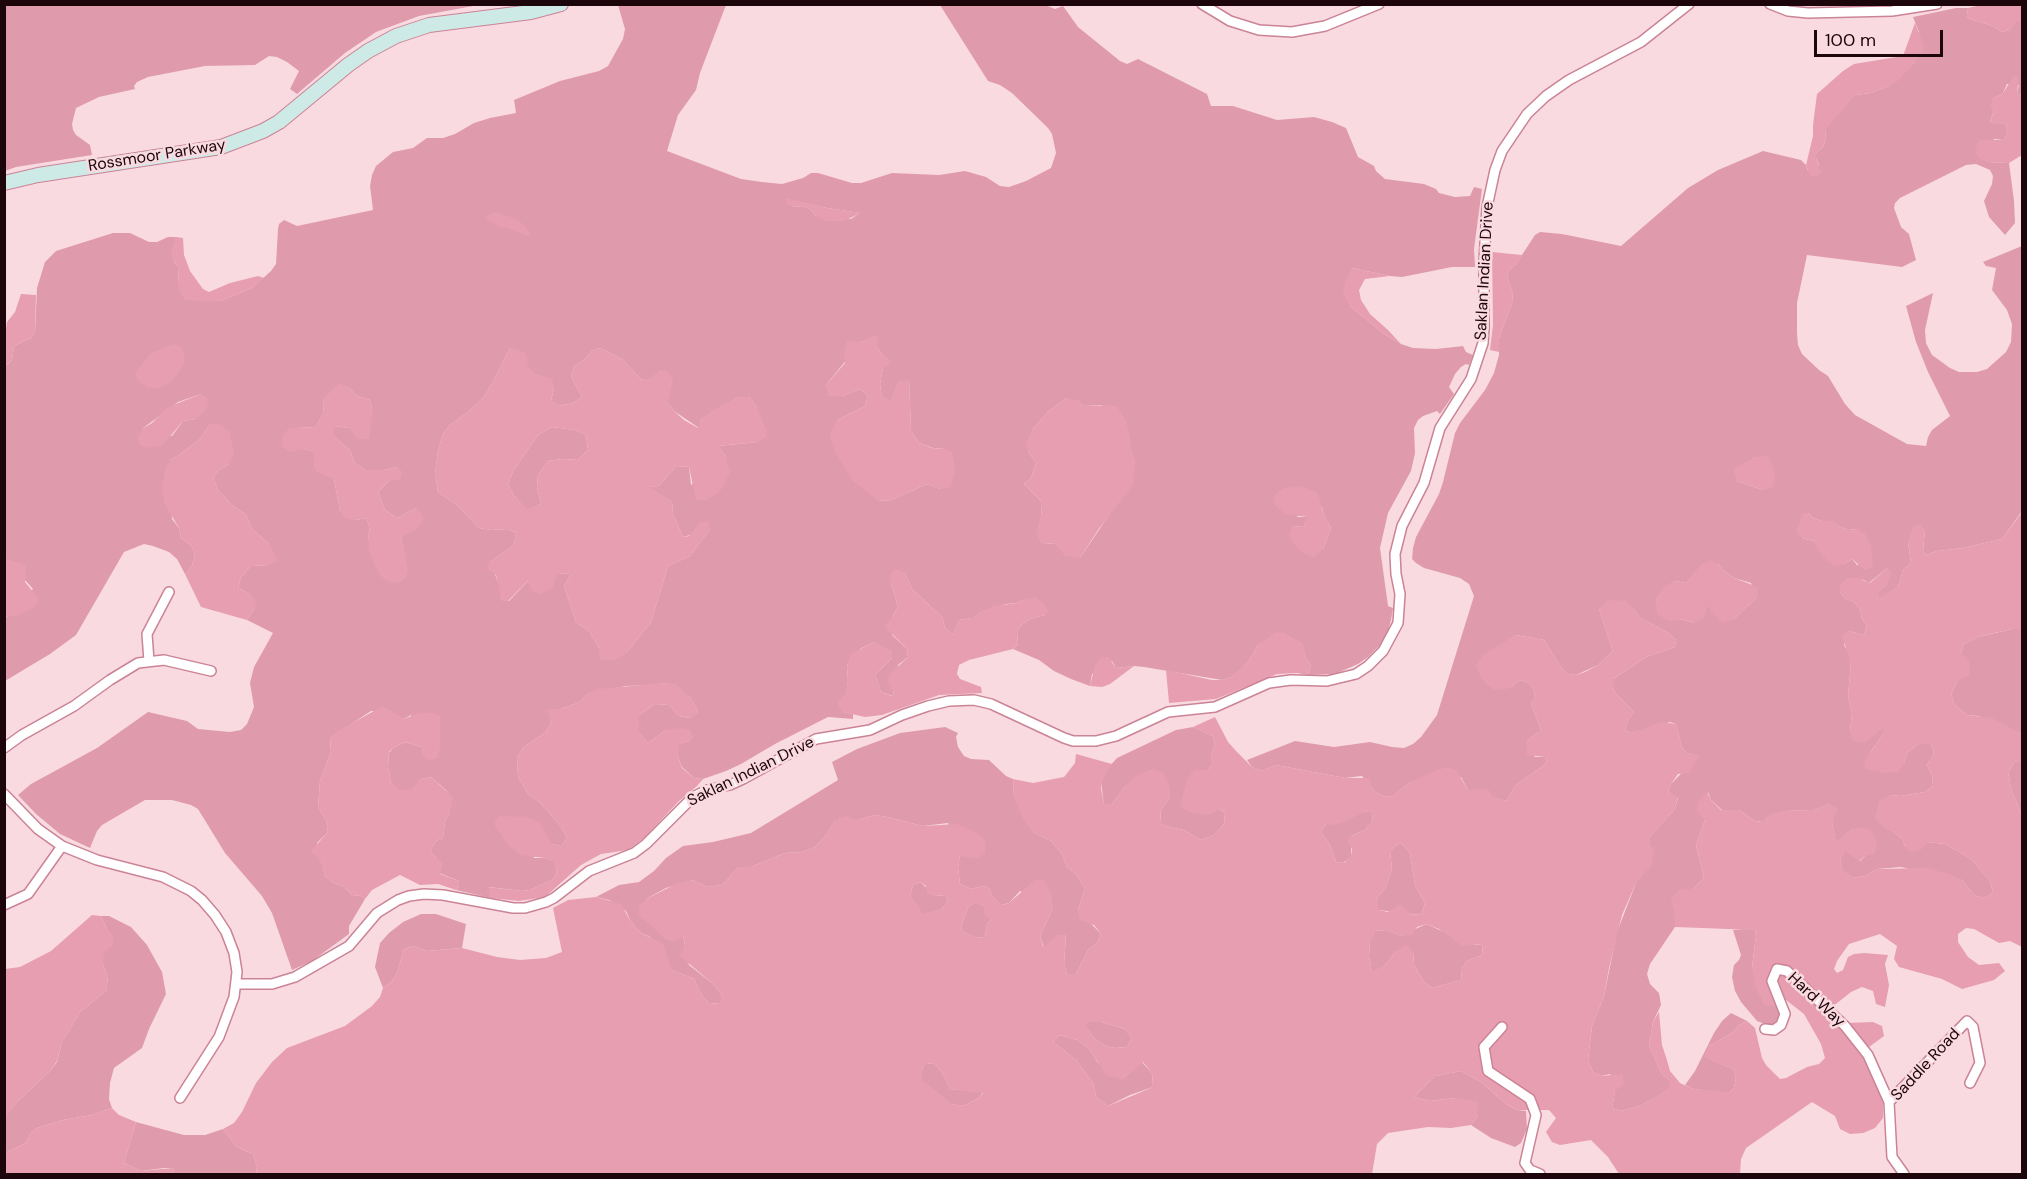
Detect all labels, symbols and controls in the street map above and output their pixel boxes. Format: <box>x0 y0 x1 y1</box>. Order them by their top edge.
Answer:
scale bar <box>1817 18 1946 56</box>
text: 100 m <box>1825 28 1876 52</box>
street label: Rossmoor Parkway <box>87 136 227 176</box>
street label: Saklan Indian Drive <box>1472 201 1498 341</box>
street label: Saklan Indian Drive <box>685 733 817 811</box>
street label: Hard Way <box>1783 969 1849 1031</box>
street label: Saddle Road <box>1888 1025 1964 1105</box>

